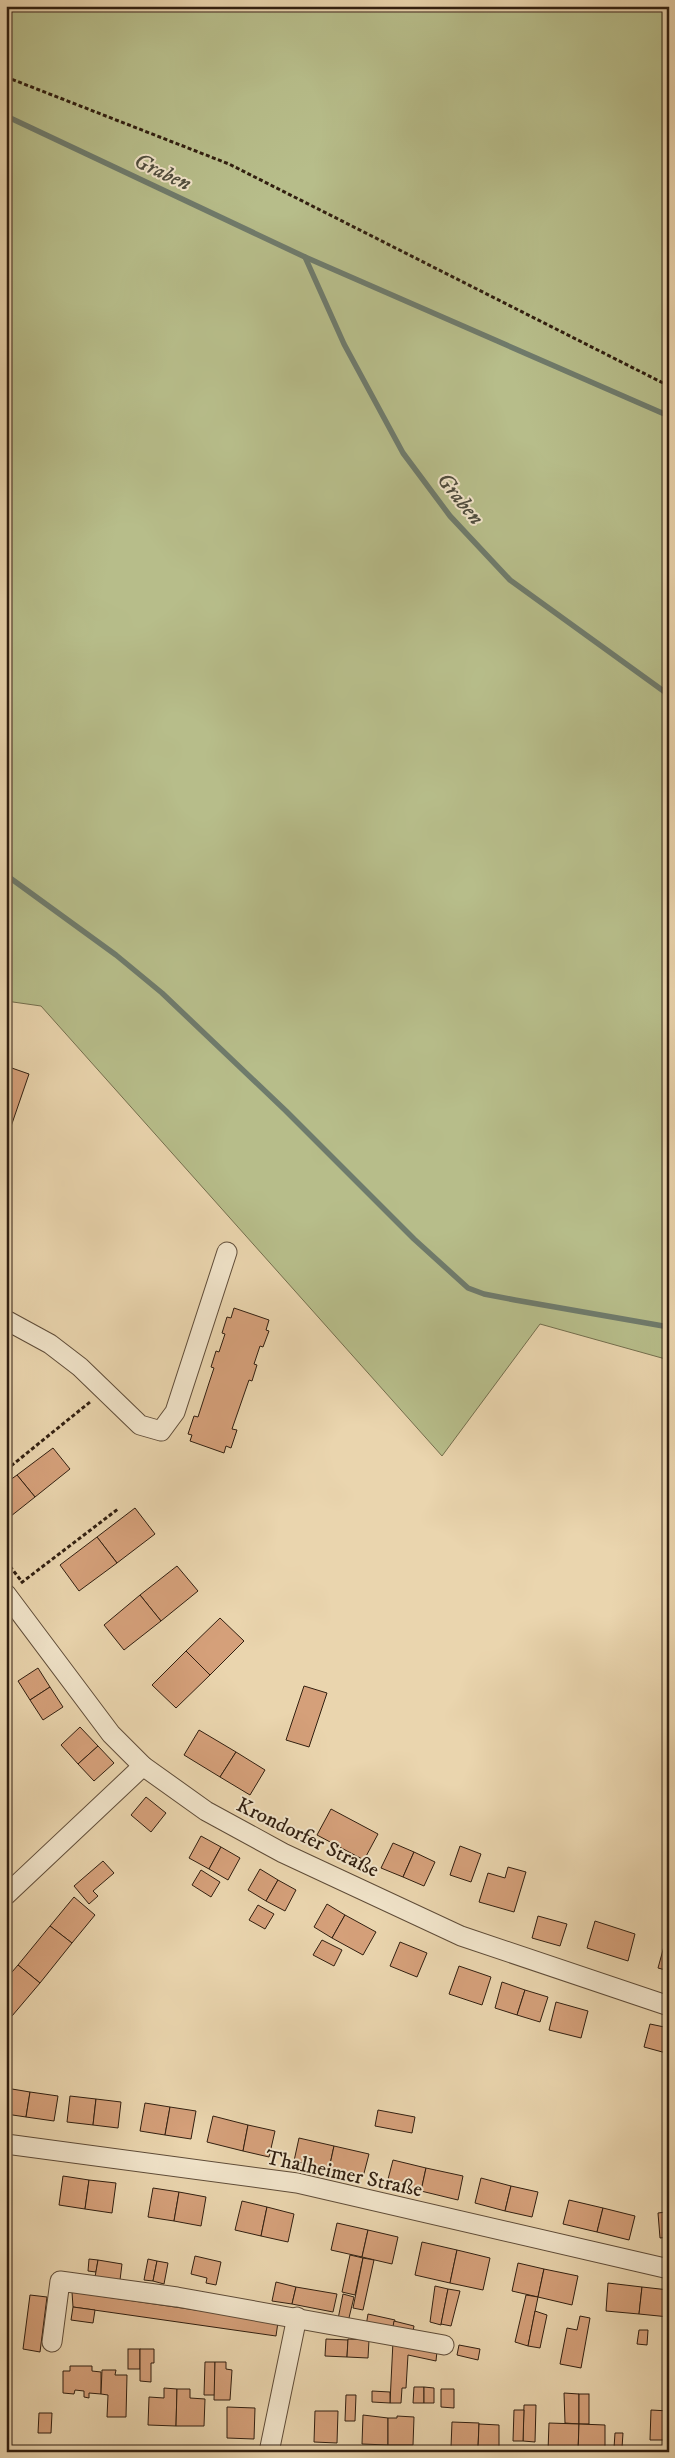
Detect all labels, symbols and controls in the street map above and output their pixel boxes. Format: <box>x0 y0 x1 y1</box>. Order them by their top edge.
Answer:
water label: Graben <box>129 147 195 197</box>
water label: Graben <box>430 467 489 531</box>
street label: Krondorfer Straße <box>232 1792 383 1884</box>
street label: Thalheimer Straße <box>263 2145 425 2203</box>

